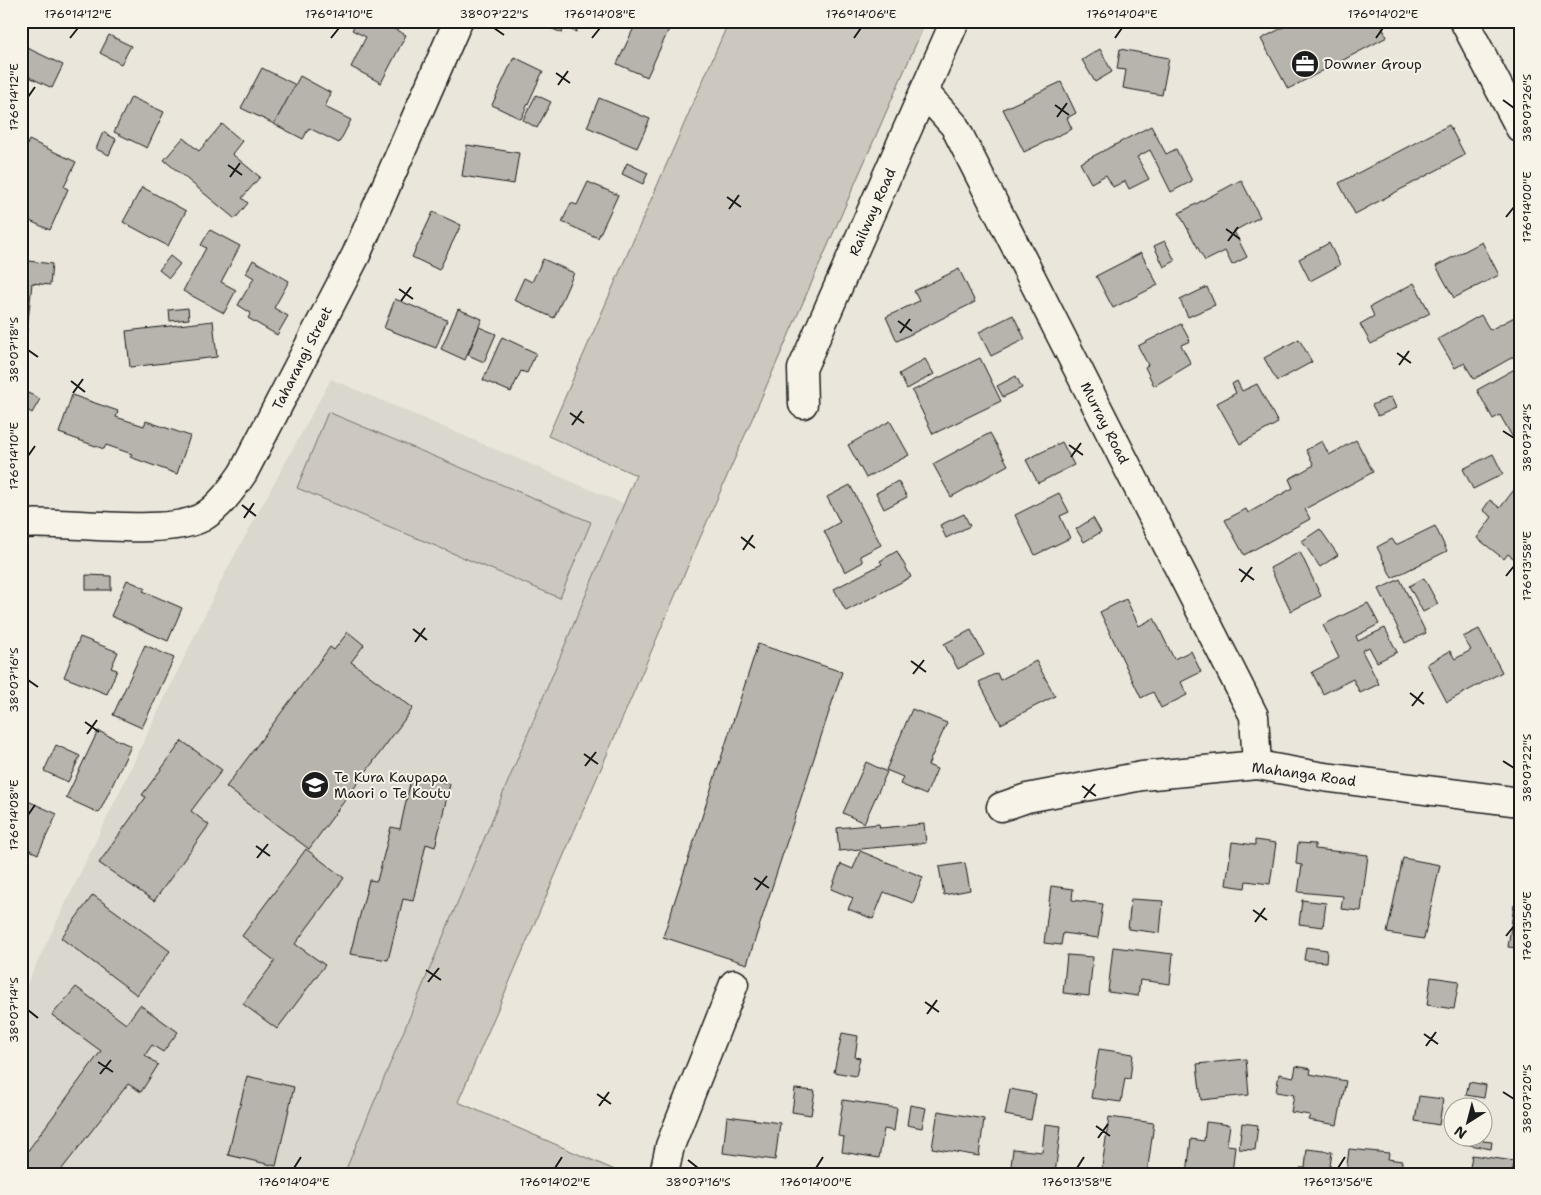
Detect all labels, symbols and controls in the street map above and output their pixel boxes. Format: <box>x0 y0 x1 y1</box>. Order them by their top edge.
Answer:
text: 176°14'12"E <box>44 6 112 22</box>
text: 176°14'10"E <box>305 6 373 22</box>
text: 38°07'22"S <box>460 6 529 22</box>
text: 176°14'08"E <box>564 6 636 22</box>
text: 176°14'06"E <box>826 6 896 22</box>
text: 176°14'04"E <box>1087 6 1157 22</box>
text: 176°14'02"E <box>1348 6 1418 22</box>
office icon: Downer Group <box>1290 49 1320 79</box>
place label: Downer Group <box>1324 55 1422 73</box>
text: 176°14'12"E <box>6 63 22 131</box>
text: 38°07'26"S <box>1519 73 1535 142</box>
street label: Railway Road <box>845 165 899 259</box>
text: 176°14'00"E <box>1519 171 1535 243</box>
street label: Taharangi Street <box>268 303 336 413</box>
text: 38°07'18"S <box>6 317 22 383</box>
street label: Murray Road <box>1077 379 1133 467</box>
text: 38°07'24"S <box>1519 403 1535 472</box>
text: 176°14'10"E <box>6 422 22 490</box>
text: 176°13'58"E <box>1519 531 1535 601</box>
text: 38°07'16"S <box>6 647 22 713</box>
text: 38°07'22"S <box>1519 733 1535 802</box>
street label: Mahanga Road <box>1251 758 1357 790</box>
place label: Te Kura Kaupapa Maori o Te Koutu <box>334 768 451 802</box>
school or university icon: Te Kura Kaupapa Maori o Te Koutu <box>300 770 330 800</box>
text: 176°14'08"E <box>6 779 22 851</box>
text: 176°13'56"E <box>1519 891 1535 961</box>
text: 38°07'14"S <box>6 977 22 1043</box>
text: 38°07'20"S <box>1519 1064 1535 1134</box>
north arrow <box>1444 1098 1494 1148</box>
text: N <box>1451 1122 1470 1143</box>
text: 176°14'04"E <box>259 1174 329 1190</box>
text: 176°14'02"E <box>520 1174 590 1190</box>
text: 38°07'16"S <box>665 1174 731 1190</box>
text: 176°14'00"E <box>780 1174 852 1190</box>
text: 176°13'58"E <box>1042 1174 1112 1190</box>
text: 176°13'56"E <box>1303 1174 1373 1190</box>

